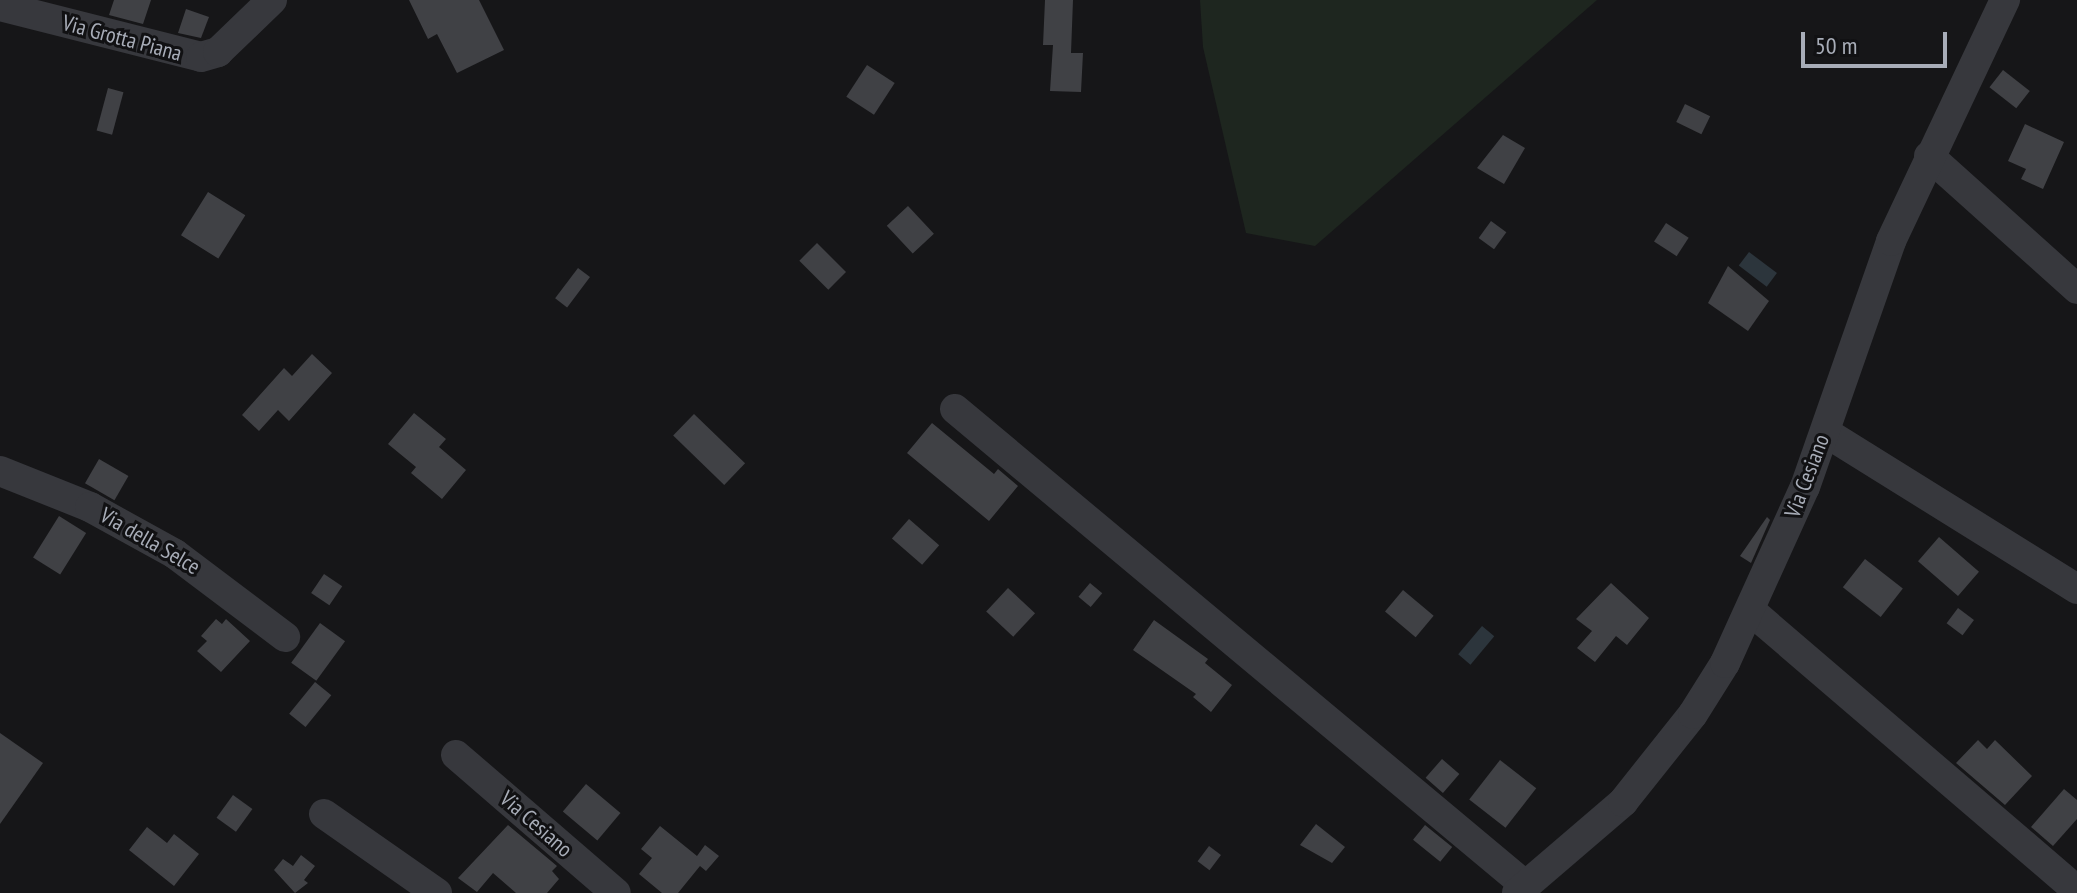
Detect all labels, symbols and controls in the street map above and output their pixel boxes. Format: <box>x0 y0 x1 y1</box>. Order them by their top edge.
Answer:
street label: Via Grotta Piana <box>60 9 184 67</box>
scale bar <box>1805 16 1951 66</box>
text: 50 m <box>1815 30 1857 61</box>
street label: Via Cesiano <box>1779 431 1835 521</box>
street label: Via della Selce <box>95 502 205 580</box>
street label: Via Cesiano <box>494 785 578 863</box>

